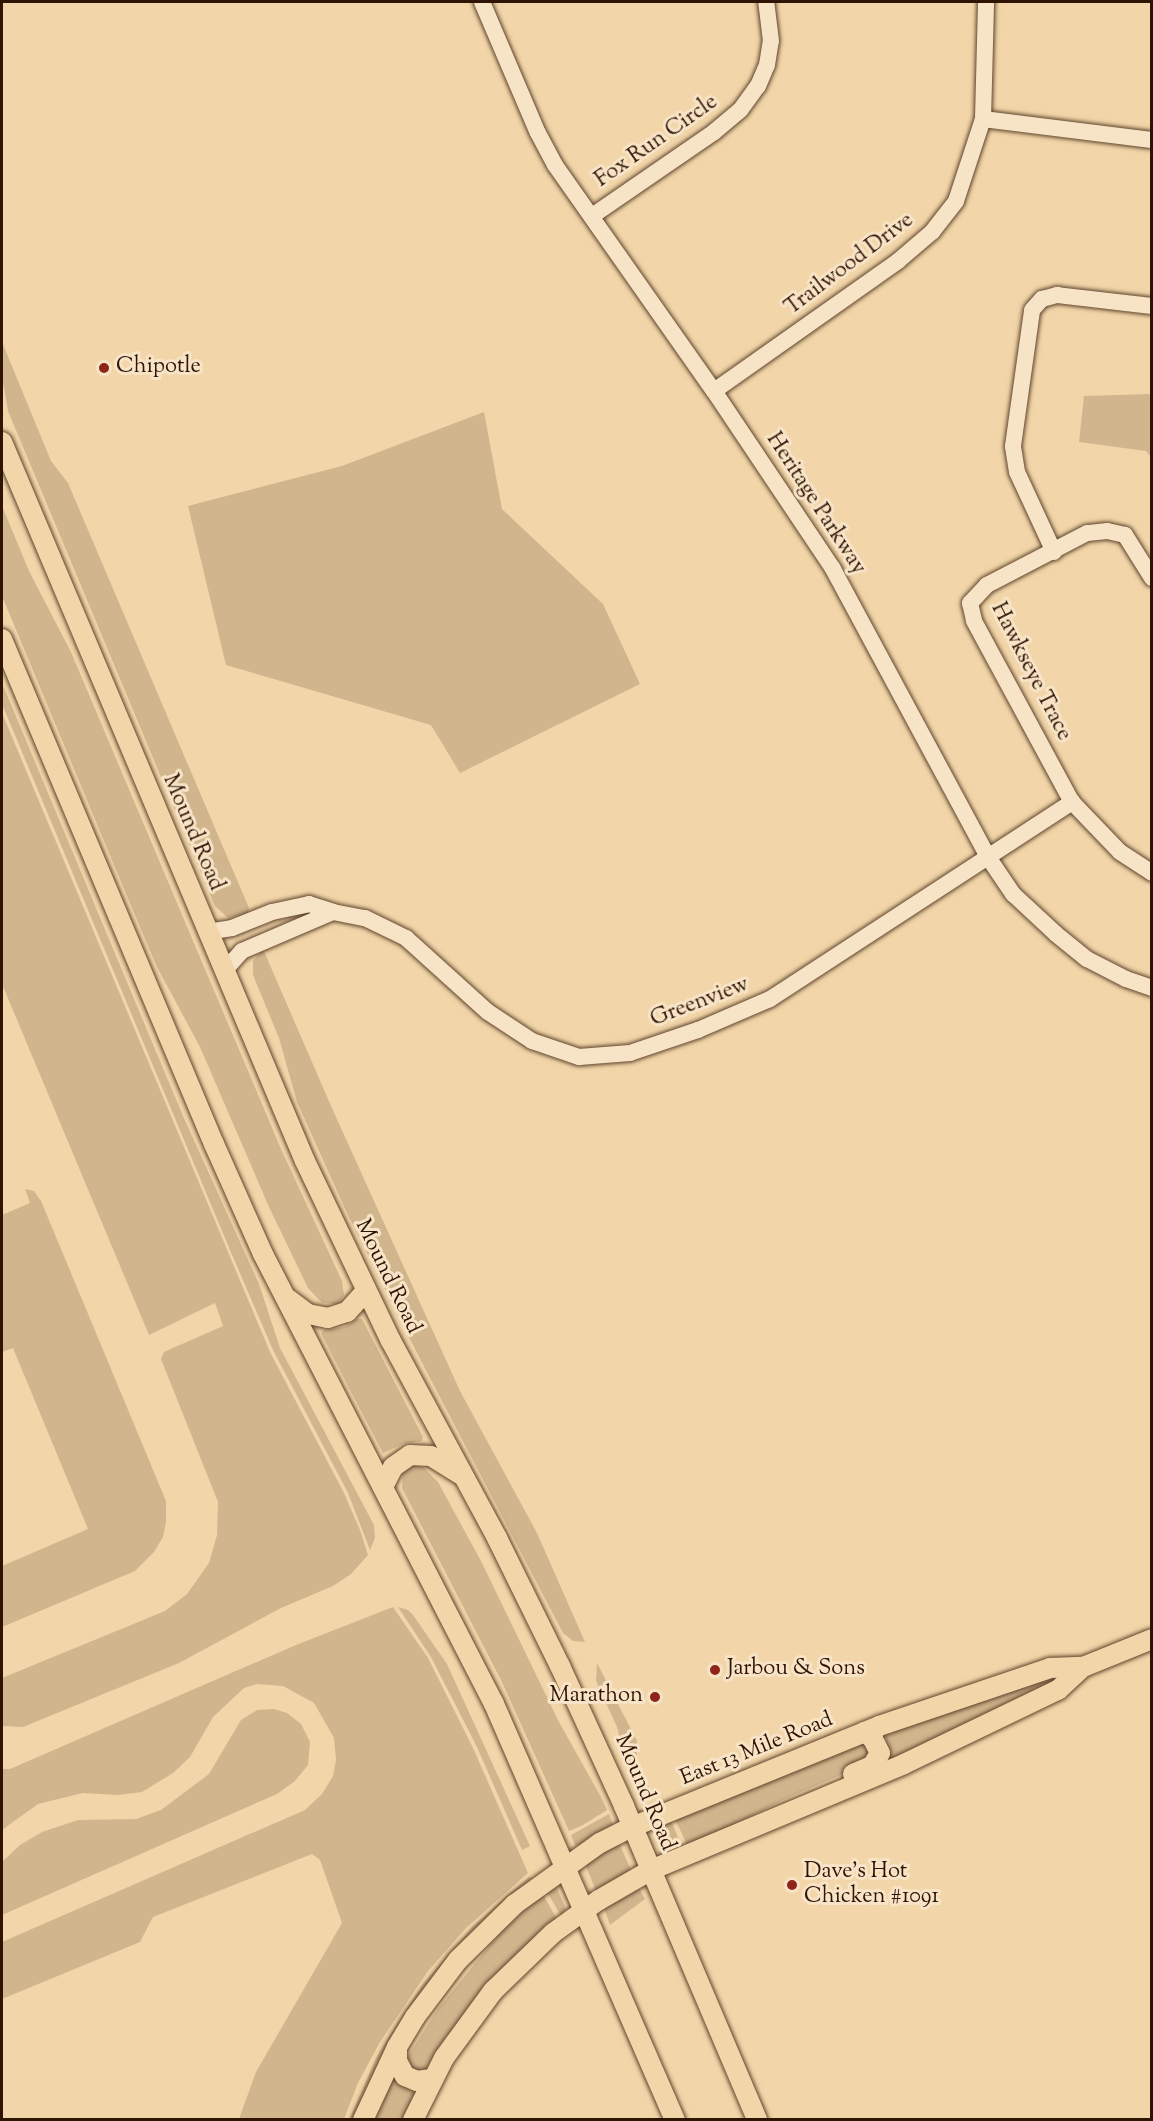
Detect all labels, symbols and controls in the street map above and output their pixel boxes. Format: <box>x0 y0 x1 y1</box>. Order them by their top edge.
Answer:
street label: Fox Run Circle <box>591 90 723 194</box>
street label: Trailwood Drive <box>781 208 919 322</box>
place label: Chipotle <box>116 355 201 381</box>
marker: Chipotle <box>97 361 111 375</box>
street label: Heritage Parkway <box>759 428 871 580</box>
street label: Hawkseye Trace <box>984 599 1076 745</box>
street label: Mound Road <box>156 771 228 895</box>
street label: Greenview <box>647 972 753 1034</box>
street label: Mound Road <box>348 1216 426 1338</box>
place label: Jarbou & Sons <box>727 1657 865 1683</box>
marker: Jarbou & Sons <box>708 1663 722 1677</box>
place label: Marathon <box>550 1684 643 1710</box>
marker: Marathon <box>648 1690 662 1704</box>
street label: East 13 Mile Road <box>677 1707 837 1793</box>
street label: Mound Road <box>608 1731 680 1855</box>
place label: Dave's Hot Chicken #1091 <box>804 1859 939 1910</box>
marker: Dave's Hot Chicken #1091 <box>785 1878 799 1892</box>

